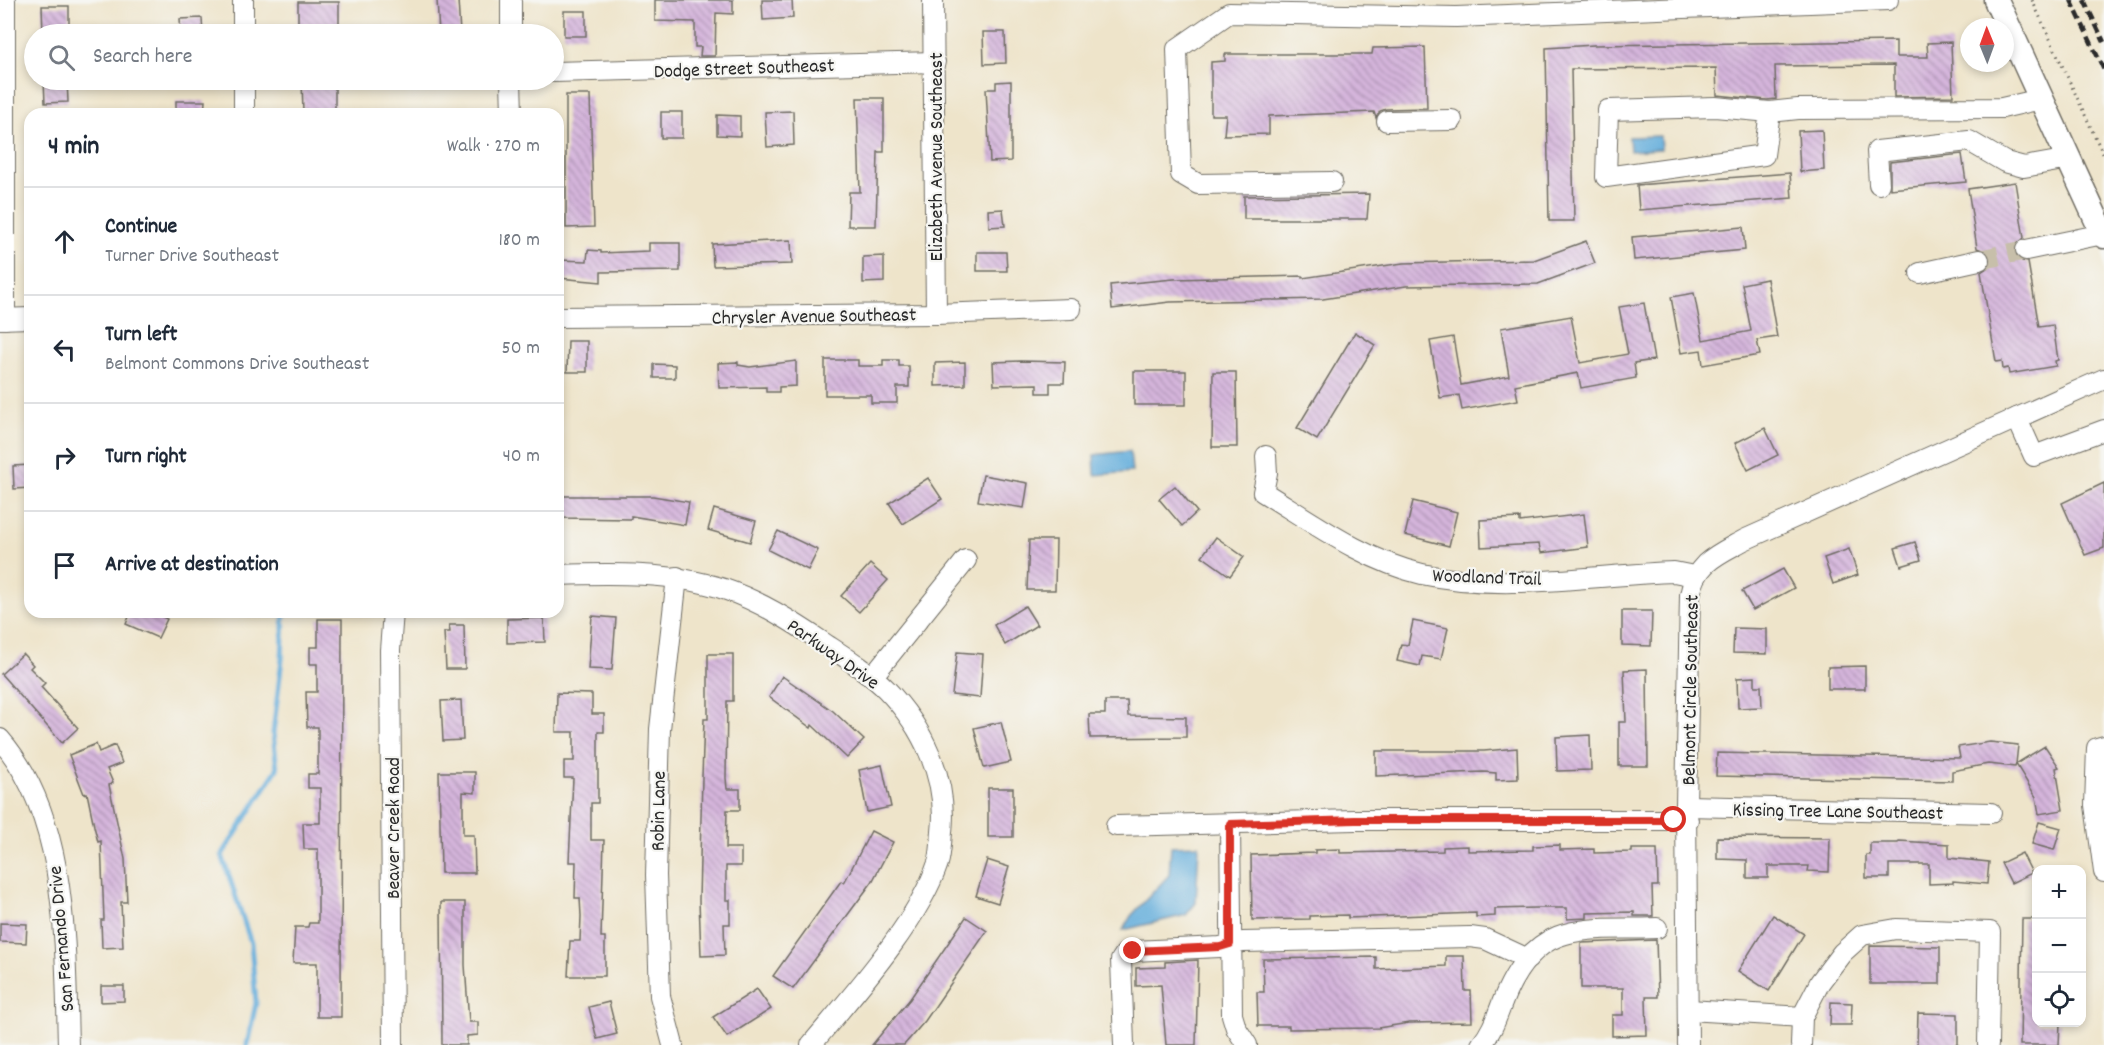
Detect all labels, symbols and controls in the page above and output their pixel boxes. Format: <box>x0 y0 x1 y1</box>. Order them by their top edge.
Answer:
north arrow <box>1960 18 2014 72</box>
search box <box>24 24 564 90</box>
icon: search <box>45 41 78 74</box>
text: Search here <box>93 42 192 73</box>
street label: Elizabeth Avenue Southeast <box>924 52 952 262</box>
street label: Dodge Street Southeast <box>653 53 835 87</box>
text: 4 min <box>48 129 99 166</box>
text: Walk · 270 m <box>447 133 540 161</box>
text: Continue <box>105 212 177 243</box>
icon: ahead <box>48 225 81 258</box>
text: 180 m <box>498 227 540 255</box>
text: Turner Drive Southeast <box>105 243 279 271</box>
street label: Chrysler Avenue Southeast <box>711 302 917 334</box>
text: Turn left <box>105 320 177 351</box>
icon: left <box>48 333 81 366</box>
text: 50 m <box>502 335 540 363</box>
text: Belmont Commons Drive Southeast <box>105 351 369 379</box>
icon: right <box>48 441 81 474</box>
text: Turn right <box>105 442 187 473</box>
text: 40 m <box>502 443 540 471</box>
icon: arrive <box>48 549 81 582</box>
text: Arrive at destination <box>105 550 279 581</box>
street label: Woodland Trail <box>1432 563 1542 595</box>
street label: Belmont Circle Southeast <box>1676 594 1708 786</box>
street label: Parkway Drive <box>780 613 885 698</box>
street label: Beaver Creek Road <box>381 757 409 899</box>
street label: Robin Lane <box>645 770 675 851</box>
street label: Kissing Tree Lane Southeast <box>1732 797 1943 829</box>
route start <box>1660 806 1686 832</box>
street label: San Fernando Drive <box>43 864 83 1013</box>
map controls <box>2032 865 2086 1027</box>
button: + <box>2032 865 2086 919</box>
button: − <box>2032 919 2086 973</box>
route end <box>1119 937 1145 963</box>
button: locate <box>2032 973 2086 1027</box>

